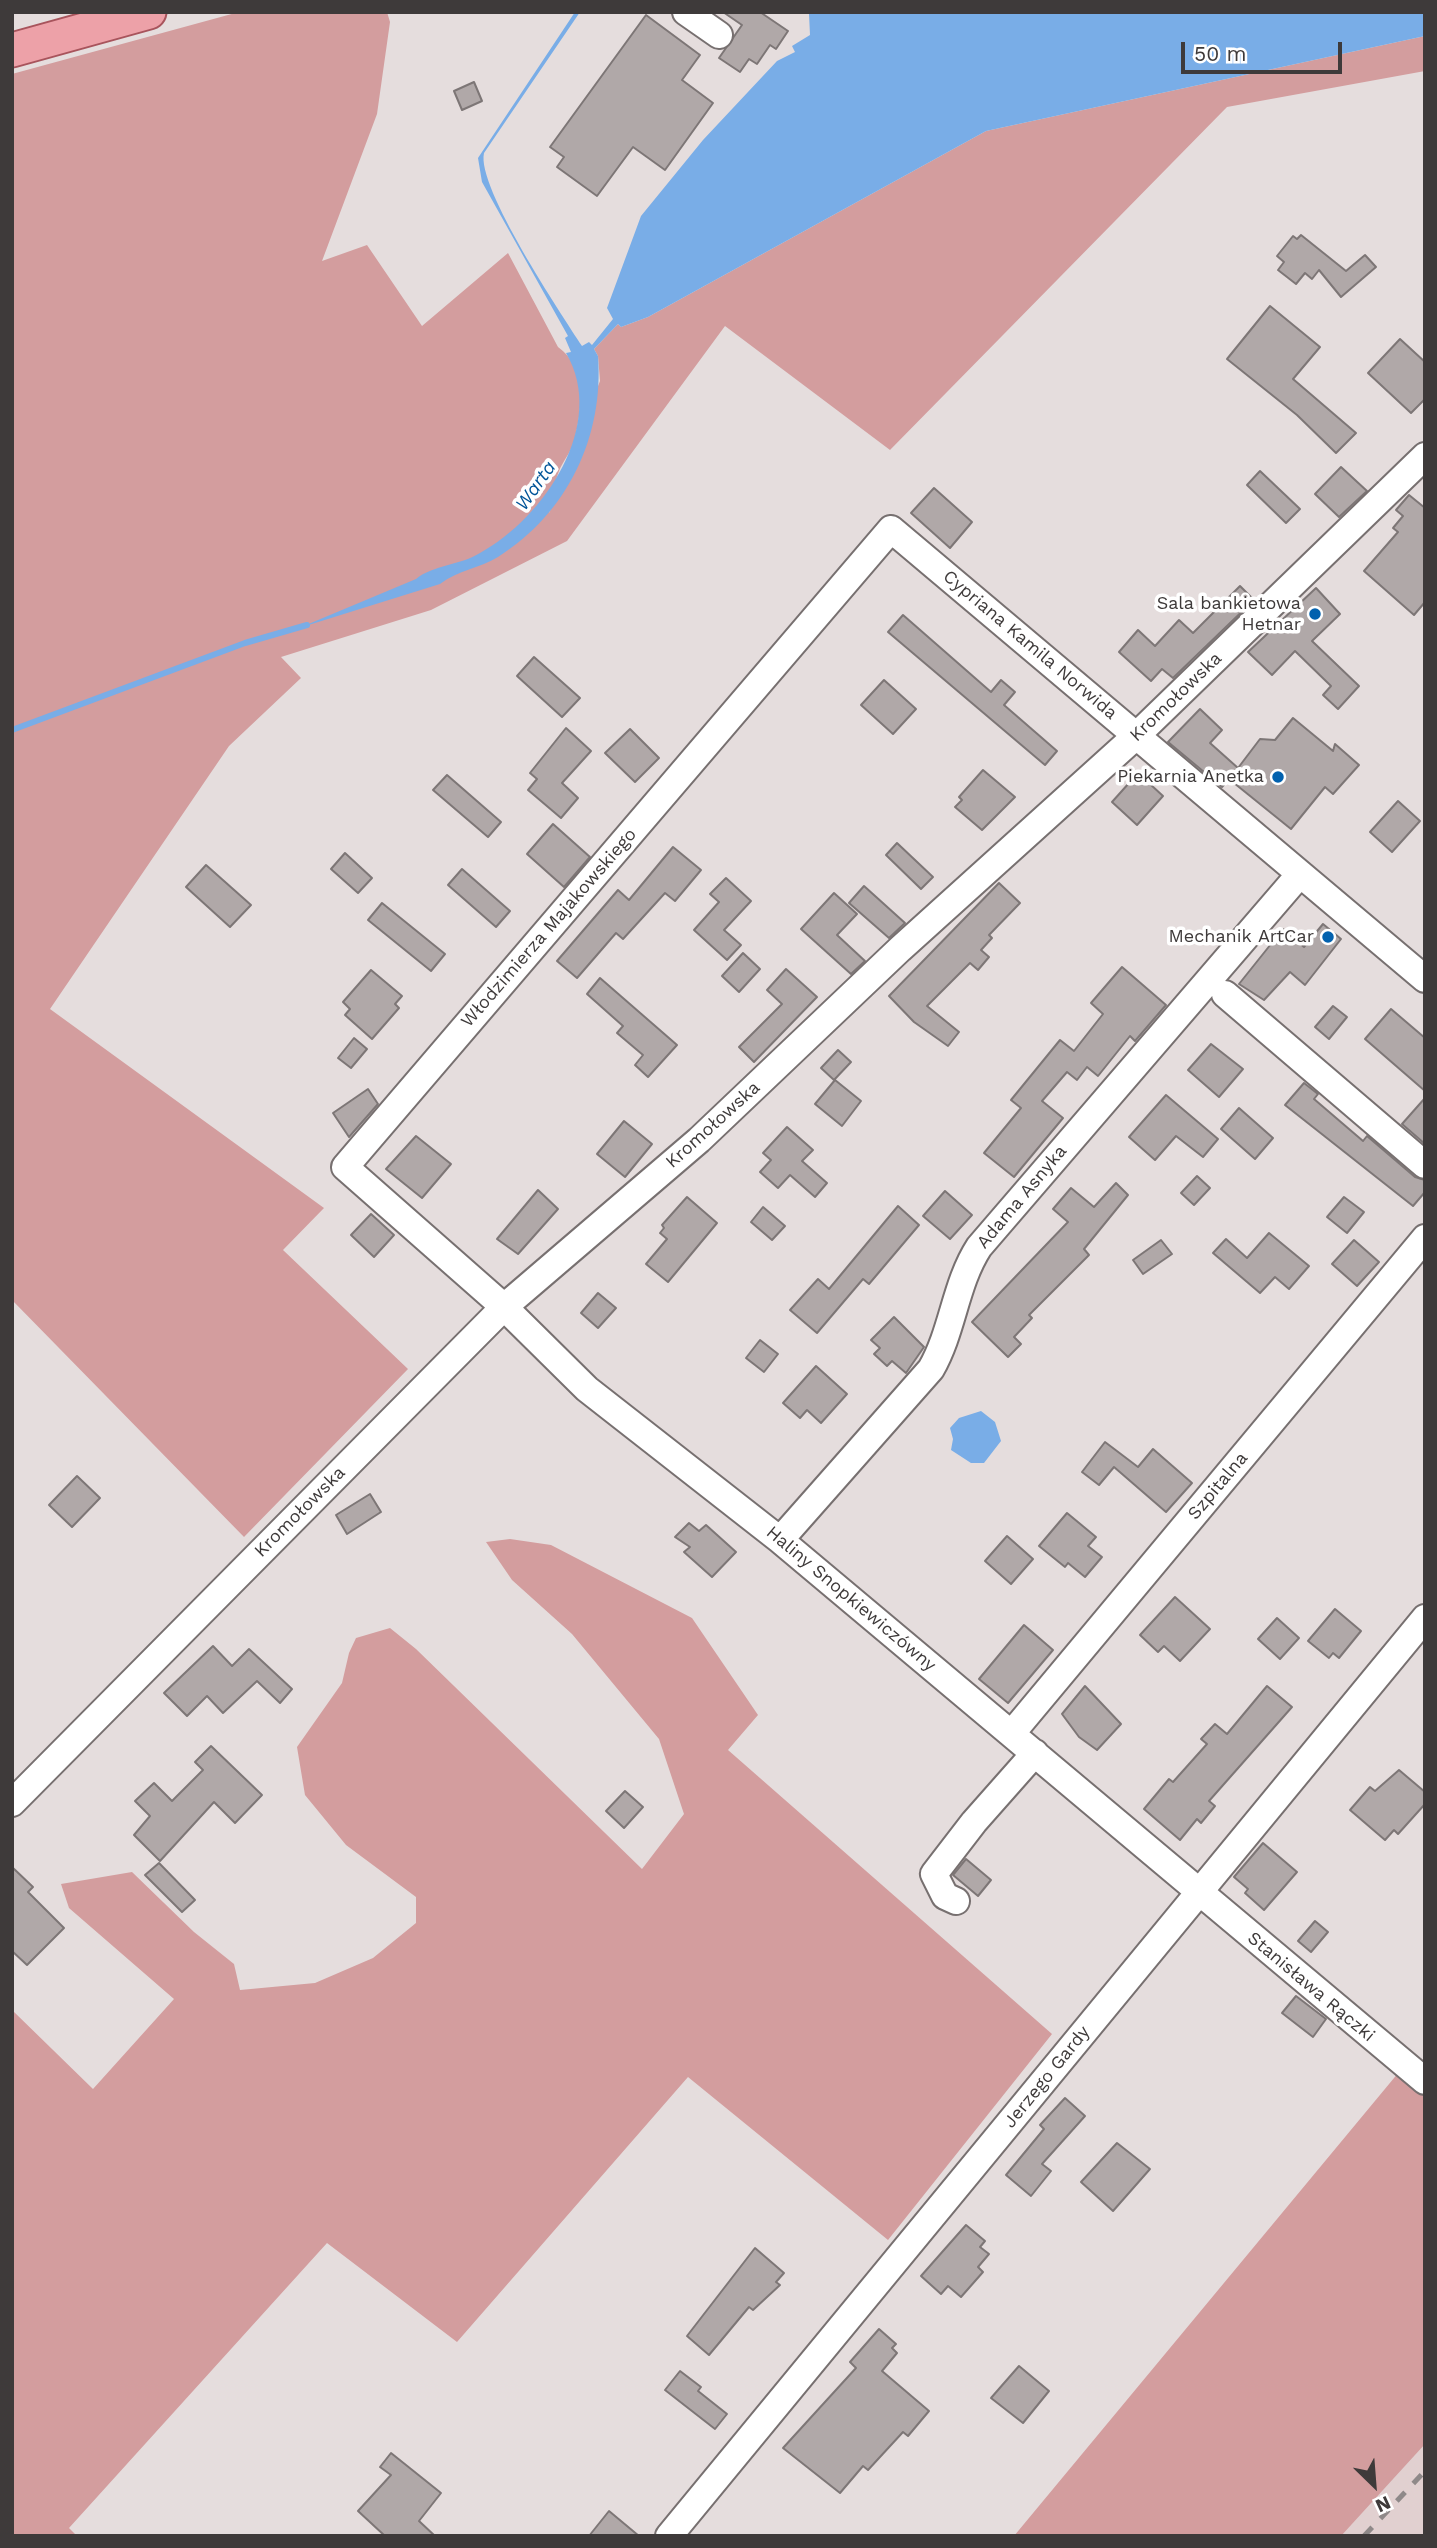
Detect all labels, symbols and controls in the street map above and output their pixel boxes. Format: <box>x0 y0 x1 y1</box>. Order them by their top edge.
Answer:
scale bar <box>1185 28 1346 72</box>
text: 50 m <box>1194 41 1246 66</box>
water label: Warta <box>511 457 561 515</box>
street label: Cypriana Kamila Norwida <box>939 566 1121 724</box>
place label: Sala bankietowa Hetnar <box>1157 593 1301 636</box>
marker: Sala bankietowa Hetnar <box>1307 606 1323 622</box>
street label: Kromołowska <box>1126 648 1226 746</box>
place label: Piekarnia Anetka <box>1117 766 1264 788</box>
marker: Piekarnia Anetka <box>1270 769 1286 785</box>
street label: Włodzimierza Majakowskiego <box>457 824 641 1032</box>
place label: Mechanik ArtCar <box>1169 926 1314 948</box>
marker: Mechanik ArtCar <box>1320 929 1336 945</box>
street label: Kromołowska <box>661 1077 765 1173</box>
street label: Adama Asnyka <box>972 1141 1072 1253</box>
street label: Szpitalna <box>1183 1448 1253 1524</box>
street label: Kromołowska <box>250 1462 350 1562</box>
street label: Haliny Snopkiewiczówny <box>762 1522 940 1676</box>
street label: Stanisława Rączki <box>1243 1927 1379 2047</box>
street label: Jerzego Gardy <box>999 2022 1095 2132</box>
north arrow <box>1339 2450 1409 2520</box>
text: N <box>1372 2491 1394 2518</box>

